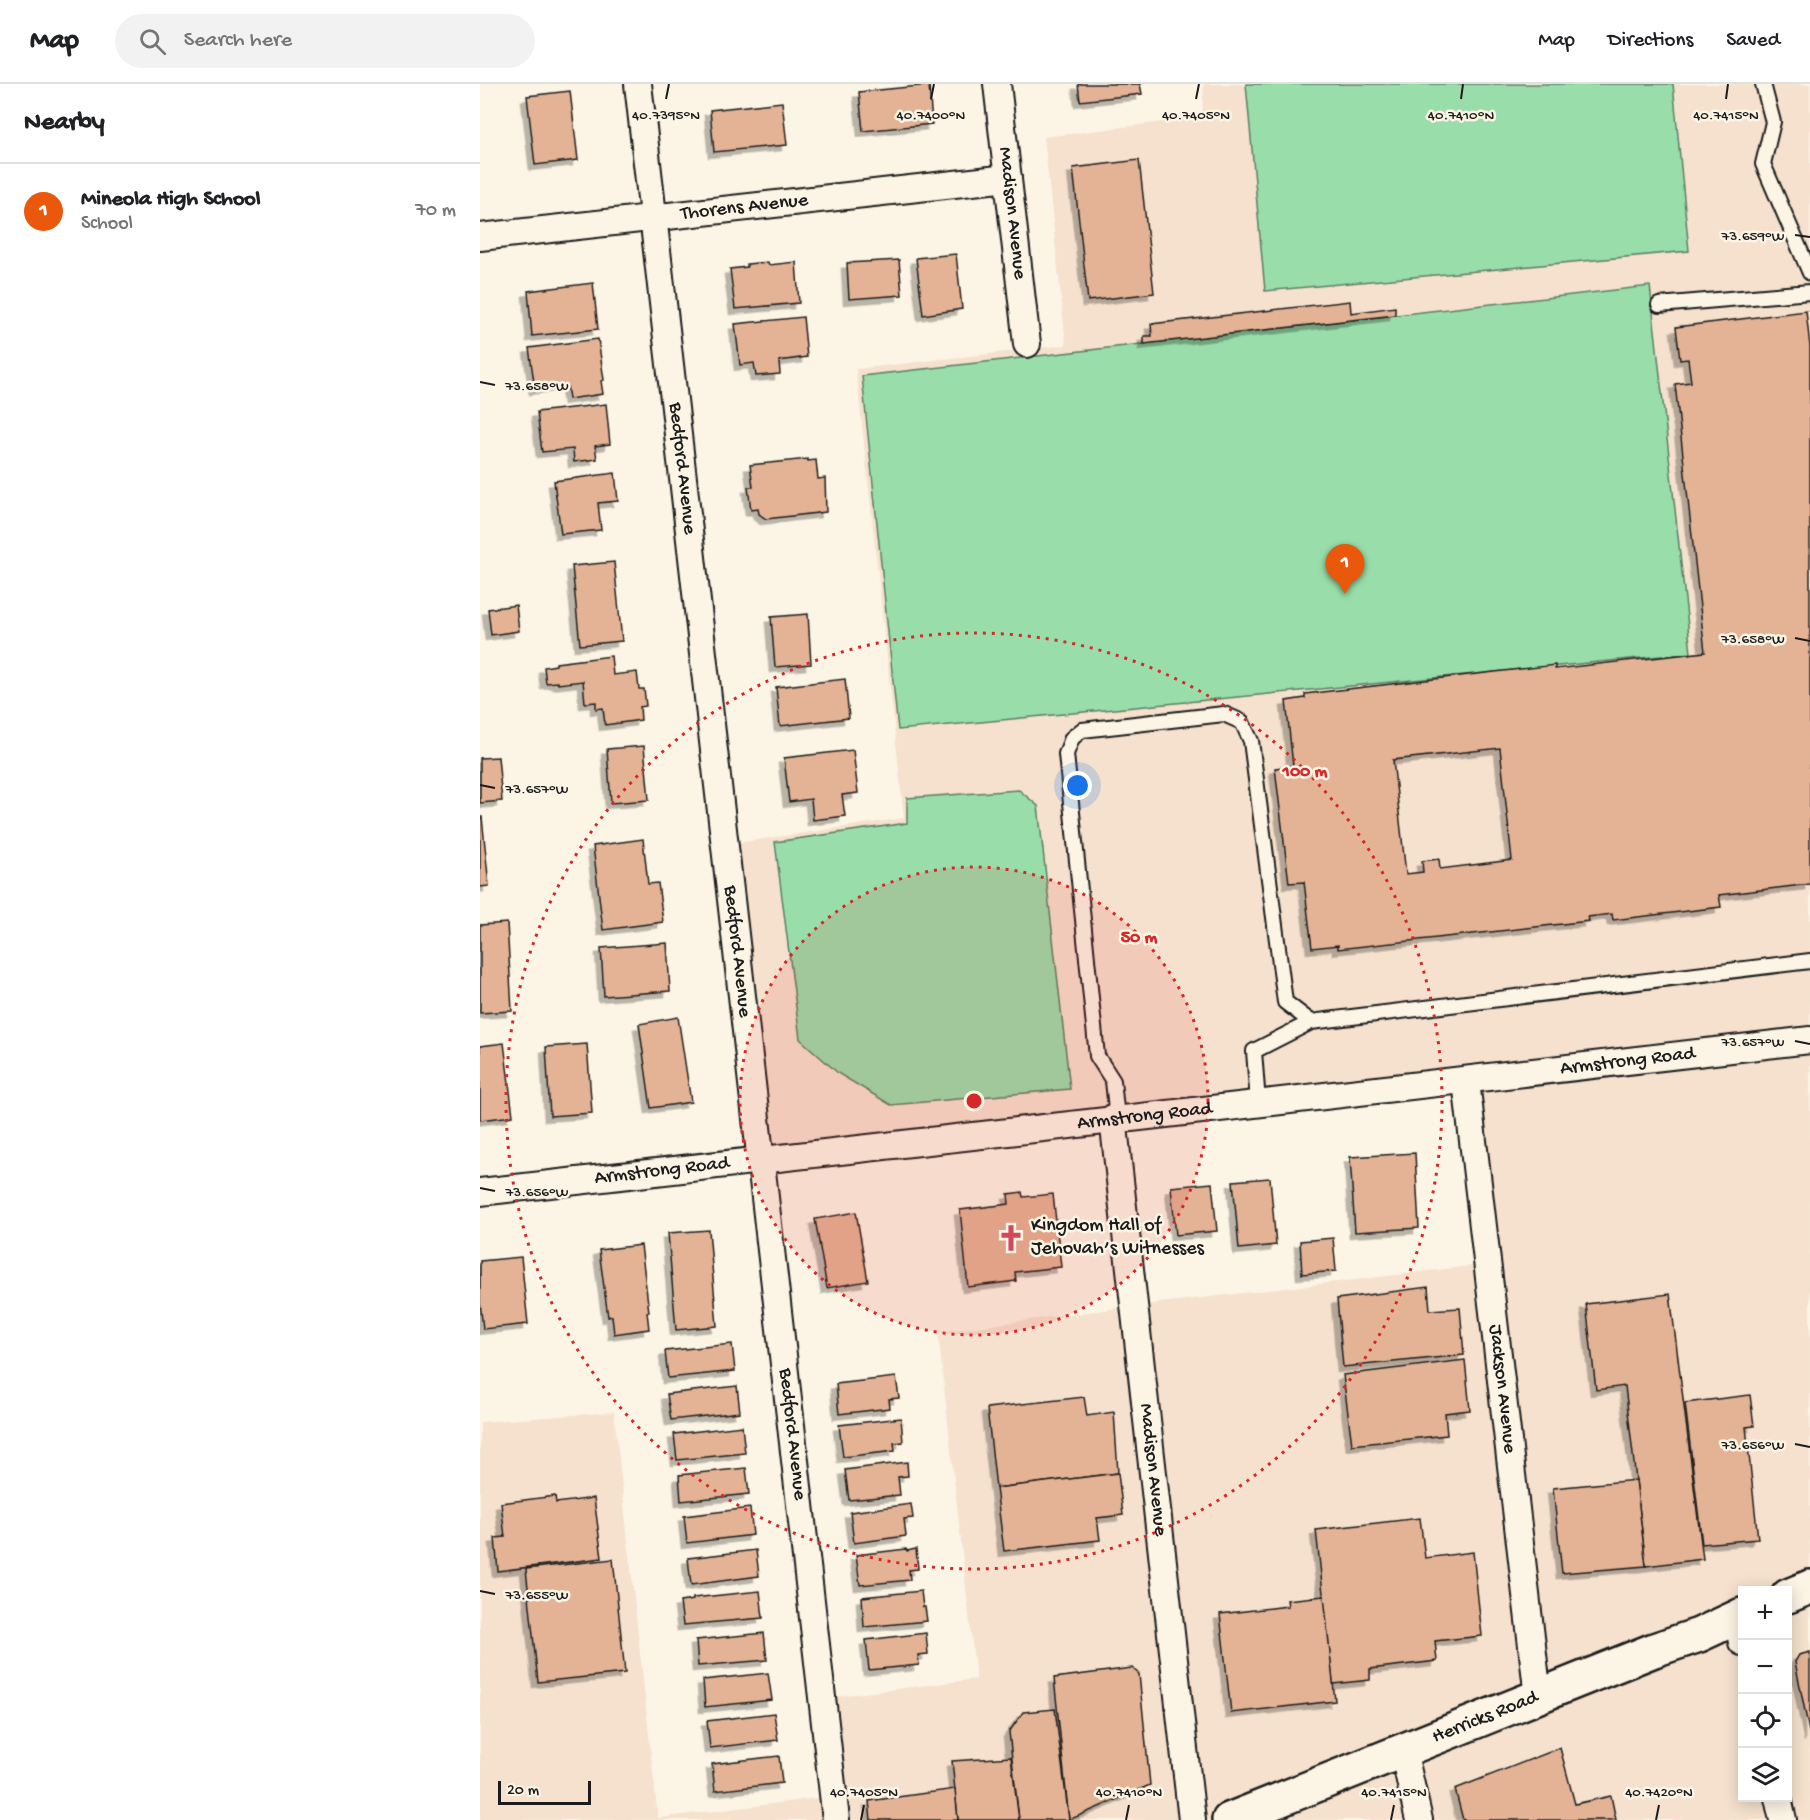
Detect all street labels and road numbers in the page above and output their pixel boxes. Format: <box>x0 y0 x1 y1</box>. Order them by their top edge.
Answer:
street label: Madison Avenue <box>993 146 1031 281</box>
street label: Thorens Avenue <box>678 189 810 226</box>
street label: Bedford Avenue <box>663 400 701 536</box>
street label: Bedford Avenue <box>718 883 756 1019</box>
street label: Armstrong Road <box>1559 1042 1699 1081</box>
street label: Armstrong Road <box>1076 1097 1216 1135</box>
street label: Armstrong Road <box>593 1152 733 1190</box>
street label: Jackson Avenue <box>1483 1323 1521 1455</box>
street label: Bedford Avenue <box>773 1366 811 1502</box>
street label: Madison Avenue <box>1134 1402 1172 1538</box>
street label: Herricks Road <box>1429 1685 1544 1749</box>

